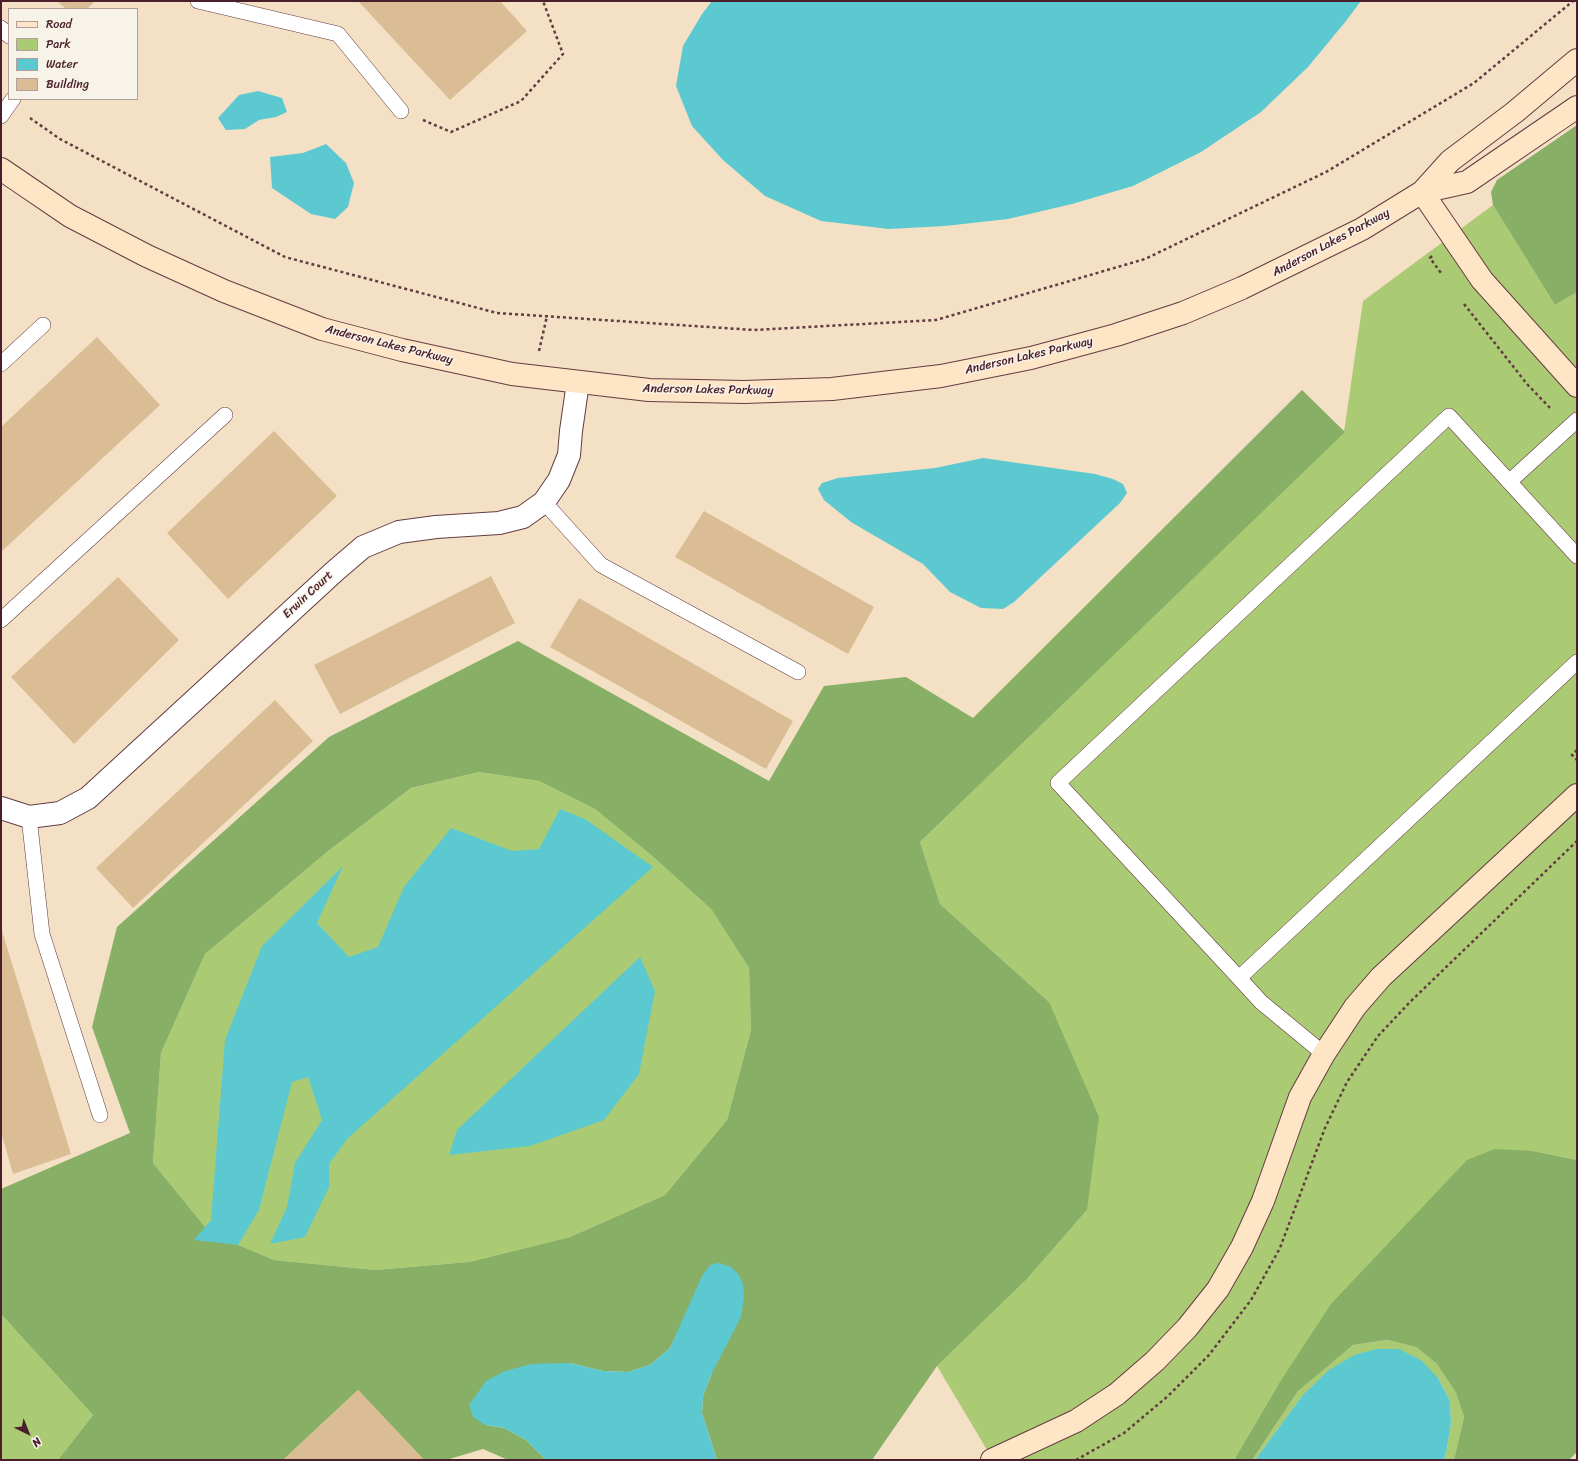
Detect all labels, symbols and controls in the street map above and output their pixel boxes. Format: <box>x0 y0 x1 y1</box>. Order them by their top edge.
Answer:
legend <box>8 8 138 100</box>
text: Road <box>46 13 72 35</box>
text: Park <box>46 33 71 55</box>
text: Water <box>46 53 78 75</box>
text: Building <box>46 73 89 95</box>
street label: Anderson Lakes Parkway <box>1270 206 1392 280</box>
street label: Anderson Lakes Parkway <box>324 322 454 368</box>
street label: Anderson Lakes Parkway <box>964 334 1094 378</box>
street label: Anderson Lakes Parkway <box>642 382 774 398</box>
street label: Erwin Court <box>280 568 336 622</box>
north arrow <box>8 1413 48 1453</box>
text: N <box>27 1433 46 1452</box>

